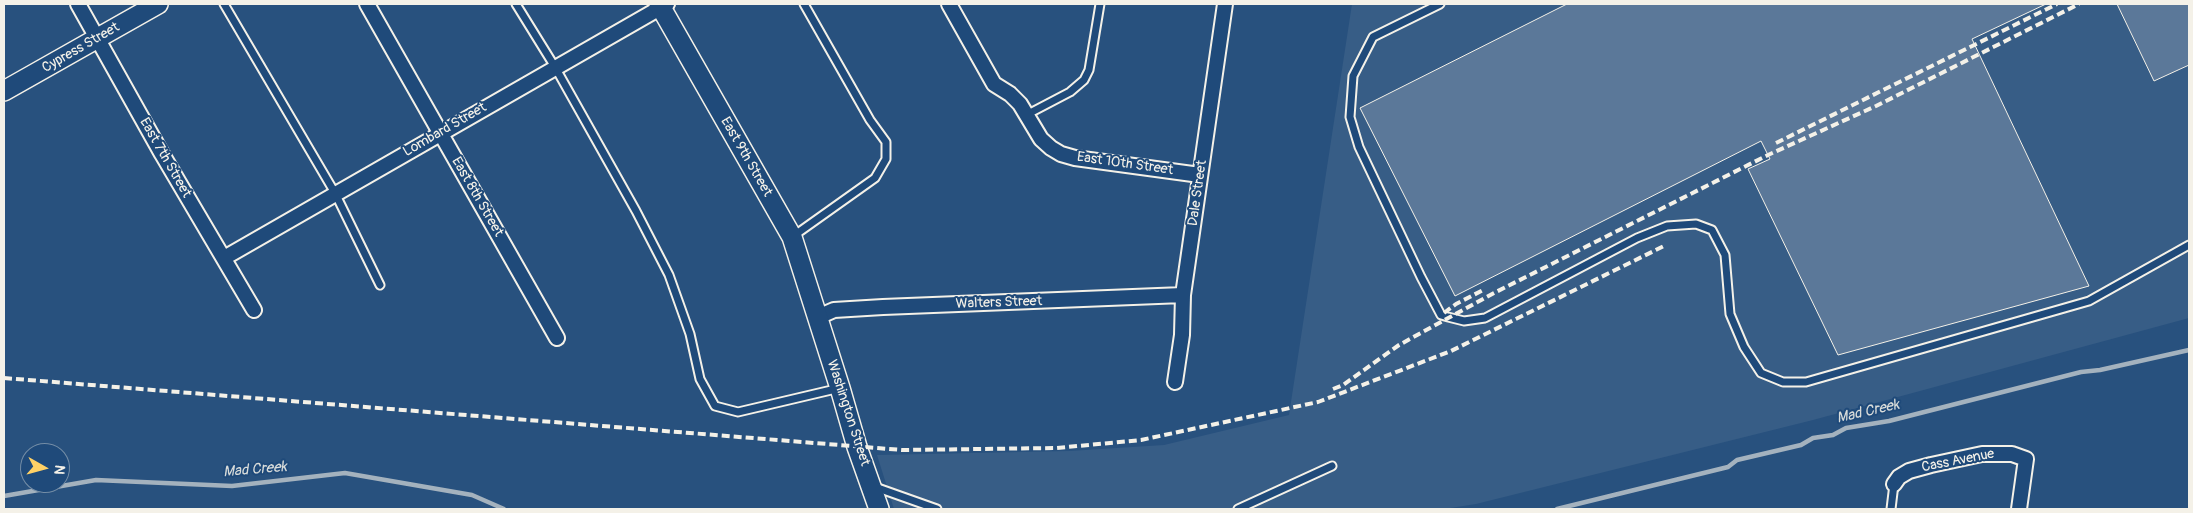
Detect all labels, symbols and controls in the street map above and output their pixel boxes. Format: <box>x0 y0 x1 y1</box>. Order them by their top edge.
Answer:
street label: Cypress Street <box>39 19 123 77</box>
street label: Lombard Street <box>400 99 490 161</box>
street label: East 9th Street <box>716 114 776 200</box>
street label: East 7th Street <box>135 115 195 201</box>
street label: East 10th Street <box>1076 149 1174 179</box>
street label: East 8th Street <box>447 154 507 240</box>
street label: Dale Street <box>1185 159 1211 227</box>
street label: Walters Street <box>955 293 1043 313</box>
street label: Washington Street <box>823 358 873 468</box>
water label: Mad Creek <box>1835 396 1901 428</box>
north arrow <box>20 443 70 493</box>
street label: Cass Avenue <box>1920 446 1996 476</box>
water label: Mad Creek <box>222 458 288 482</box>
text: N <box>50 464 68 476</box>

